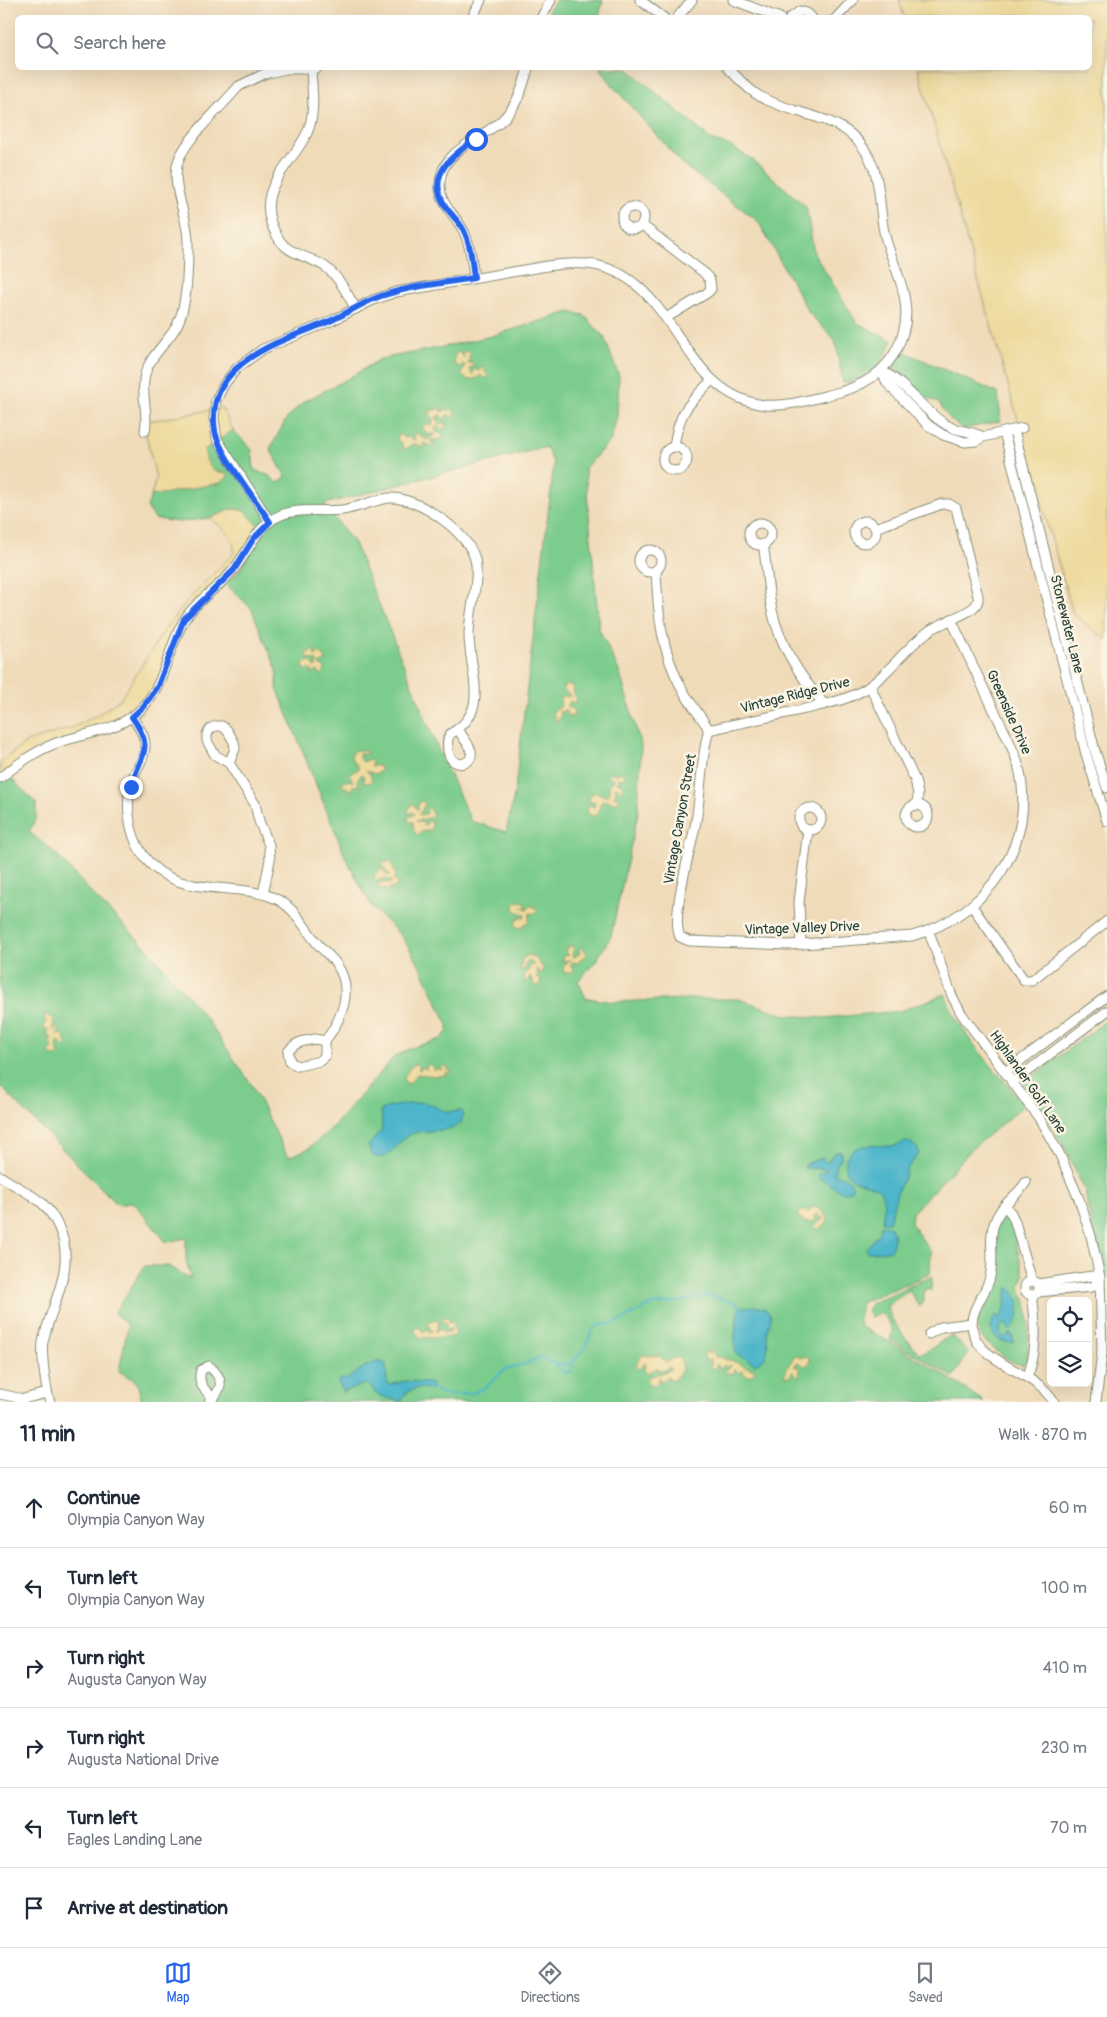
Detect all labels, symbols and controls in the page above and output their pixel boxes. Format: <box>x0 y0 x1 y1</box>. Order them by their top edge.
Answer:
search box <box>15 15 1092 70</box>
icon: search <box>33 29 61 57</box>
text: Search here <box>73 31 166 55</box>
route start <box>465 128 488 151</box>
street label: Stonewater Lane <box>1047 573 1087 675</box>
street label: Greenside Drive <box>983 667 1035 757</box>
street label: Vintage Ridge Drive <box>739 673 851 717</box>
street label: Vintage Canyon Street <box>660 752 700 886</box>
route end <box>120 776 143 799</box>
street label: Vintage Valley Drive <box>744 917 860 939</box>
street label: Highlander Golf Lane <box>986 1027 1070 1137</box>
map controls <box>1047 1297 1092 1387</box>
button: locate <box>1047 1297 1092 1342</box>
button: layers <box>1047 1342 1092 1387</box>
text: 11 min <box>20 1421 75 1448</box>
text: Walk · 870 m <box>998 1425 1087 1445</box>
text: Continue <box>67 1486 140 1510</box>
icon: ahead <box>20 1494 48 1522</box>
text: 60 m <box>1049 1498 1087 1518</box>
text: Olympia Canyon Way <box>67 1510 205 1530</box>
text: Turn left <box>67 1566 137 1590</box>
icon: left <box>20 1574 48 1602</box>
text: 100 m <box>1041 1578 1087 1598</box>
text: Olympia Canyon Way <box>67 1590 205 1610</box>
text: Turn right <box>67 1646 145 1670</box>
icon: right <box>20 1654 48 1682</box>
text: 410 m <box>1043 1658 1087 1678</box>
text: Augusta Canyon Way <box>67 1670 207 1690</box>
text: Turn right <box>67 1726 145 1750</box>
icon: right <box>20 1734 48 1762</box>
text: 230 m <box>1041 1738 1087 1758</box>
text: Augusta National Drive <box>67 1750 219 1770</box>
text: Turn left <box>67 1806 137 1830</box>
icon: left <box>20 1814 48 1842</box>
text: 70 m <box>1050 1818 1087 1838</box>
text: Eagles Landing Lane <box>67 1830 202 1850</box>
icon: arrive <box>20 1894 48 1922</box>
text: Arrive at destination <box>67 1896 228 1920</box>
tab: Map <box>164 1959 192 2006</box>
tab: Directions <box>520 1959 580 2006</box>
tab: Saved <box>908 1959 943 2006</box>

